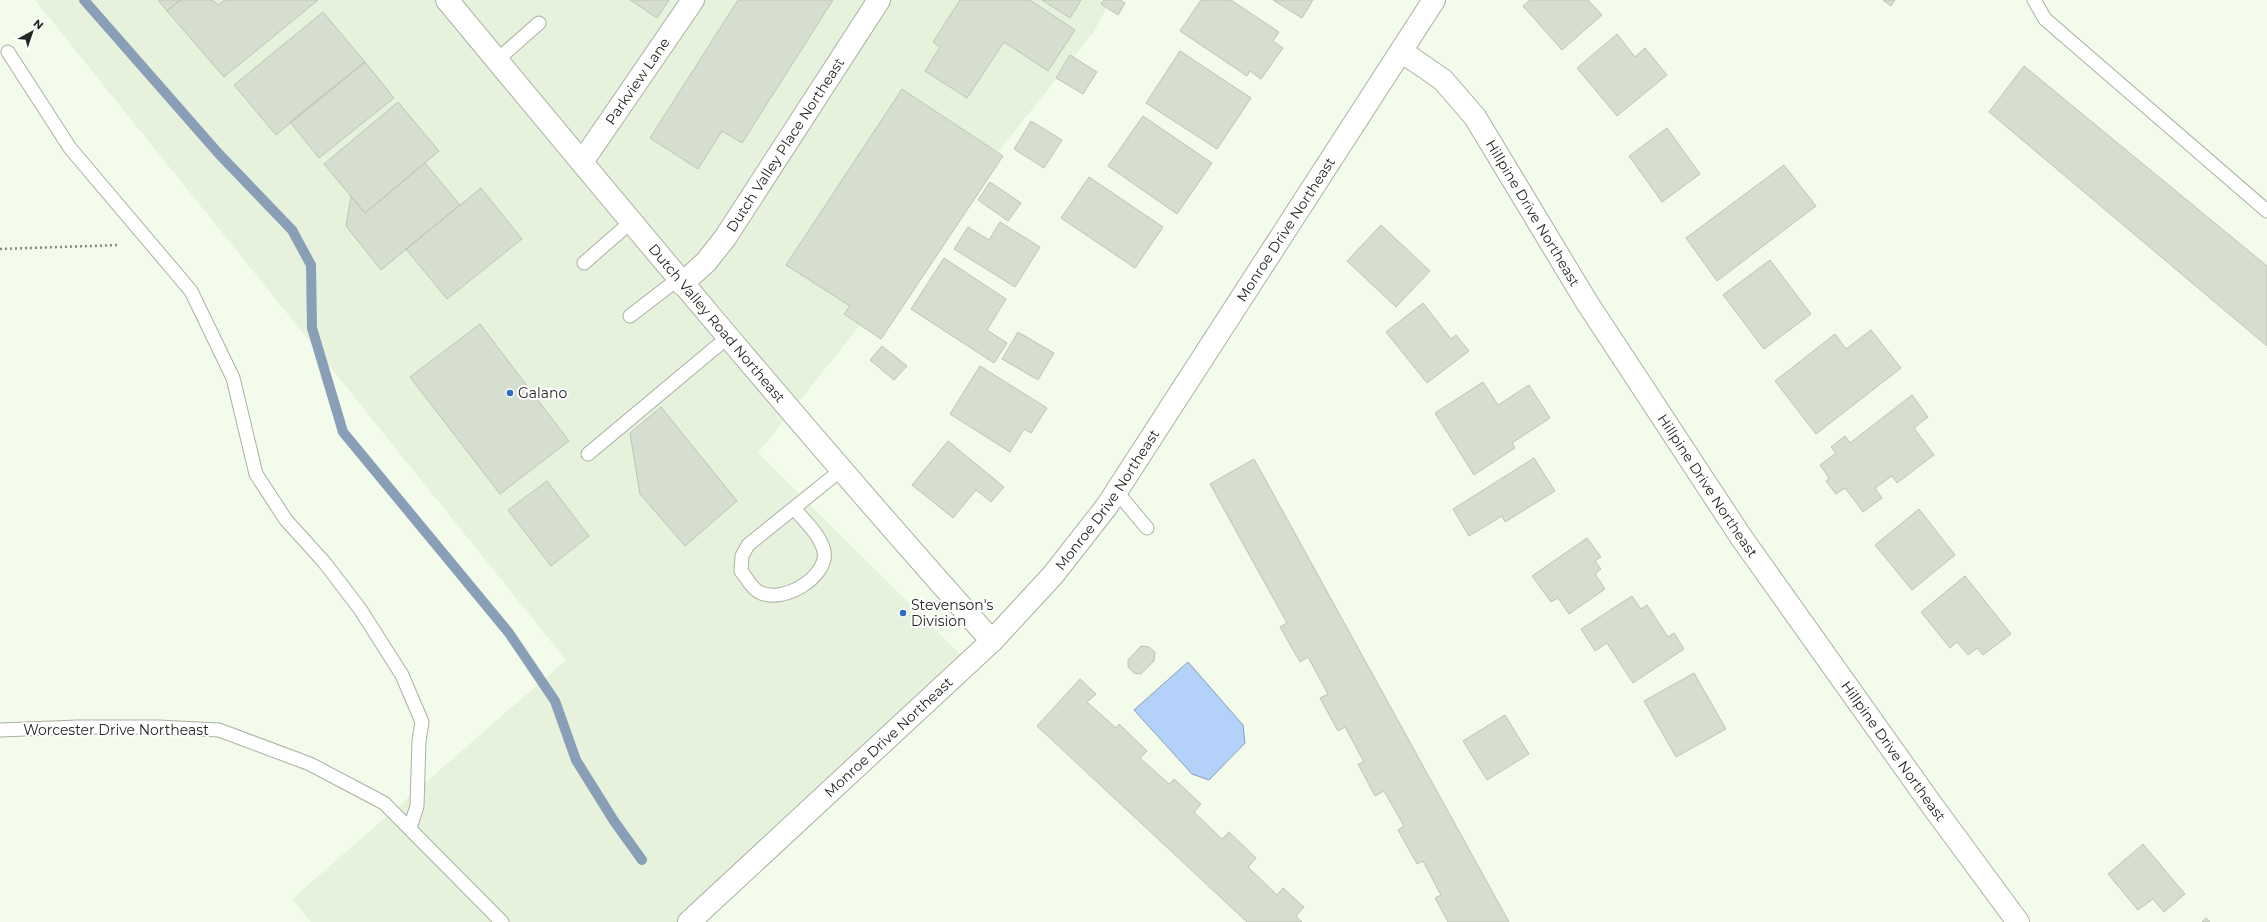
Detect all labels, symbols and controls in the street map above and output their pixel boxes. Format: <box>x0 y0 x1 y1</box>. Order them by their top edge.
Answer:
north arrow <box>12 12 52 52</box>
text: N <box>31 16 46 33</box>
street label: Parkview Lane <box>601 34 674 128</box>
street label: Dutch Valley Place Northeast <box>722 54 848 235</box>
street label: Hillpine Drive Northeast <box>1482 136 1584 290</box>
street label: Monroe Drive Northeast <box>1232 154 1339 305</box>
street label: Dutch Valley Road Northeast <box>645 240 789 407</box>
place label: Galano <box>518 384 568 402</box>
marker: Galano <box>505 388 515 398</box>
street label: Hillpine Drive Northeast <box>1654 411 1762 561</box>
street label: Monroe Drive Northeast <box>1051 426 1163 574</box>
place label: Stevenson's Division <box>911 596 994 630</box>
marker: Stevenson's Division <box>898 608 908 618</box>
street label: Monroe Drive Northeast <box>821 673 957 801</box>
street label: Hillpine Drive Northeast <box>1837 677 1950 825</box>
street label: Worcester Drive Northeast <box>23 721 209 739</box>

